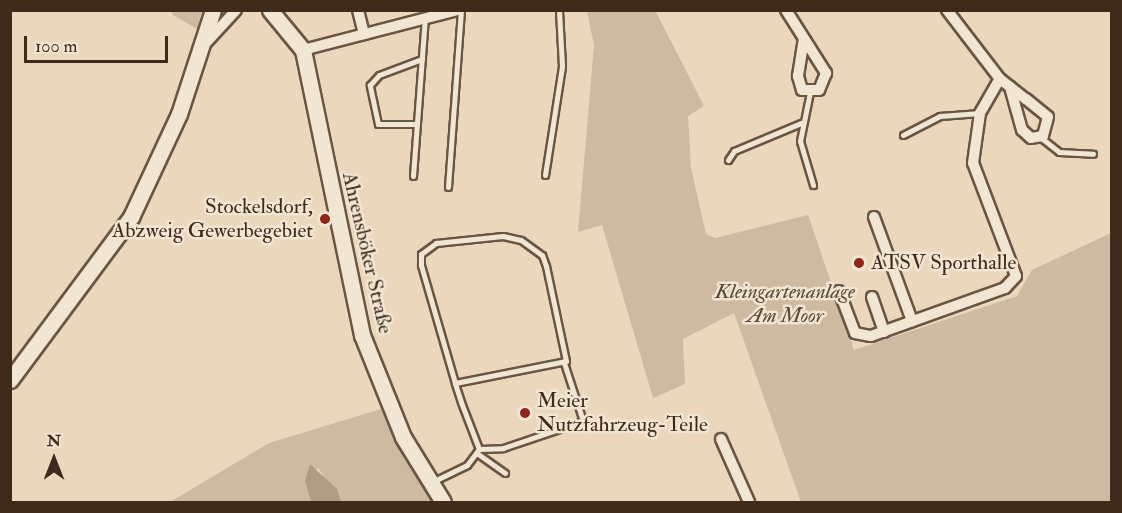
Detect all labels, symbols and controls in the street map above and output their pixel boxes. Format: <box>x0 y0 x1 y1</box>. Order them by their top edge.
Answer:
scale bar <box>27 24 171 62</box>
text: 100 m <box>35 35 78 58</box>
street label: Ahrensböker Straße <box>336 170 398 336</box>
place label: Stockelsdorf, Abzweig Gewerbegebiet <box>112 194 313 244</box>
marker: Stockelsdorf, Abzweig Gewerbegebiet <box>318 212 332 226</box>
place label: ATSV Sporthalle <box>871 250 1016 276</box>
marker: ATSV Sporthalle <box>852 256 866 270</box>
park label: Kleingartenanlage Am Moor <box>715 279 855 329</box>
place label: Meier Nutzfahrzeug-Teile <box>537 388 708 438</box>
marker: Meier Nutzfahrzeug-Teile <box>518 406 532 420</box>
north arrow <box>24 429 84 489</box>
text: N <box>47 431 61 451</box>

